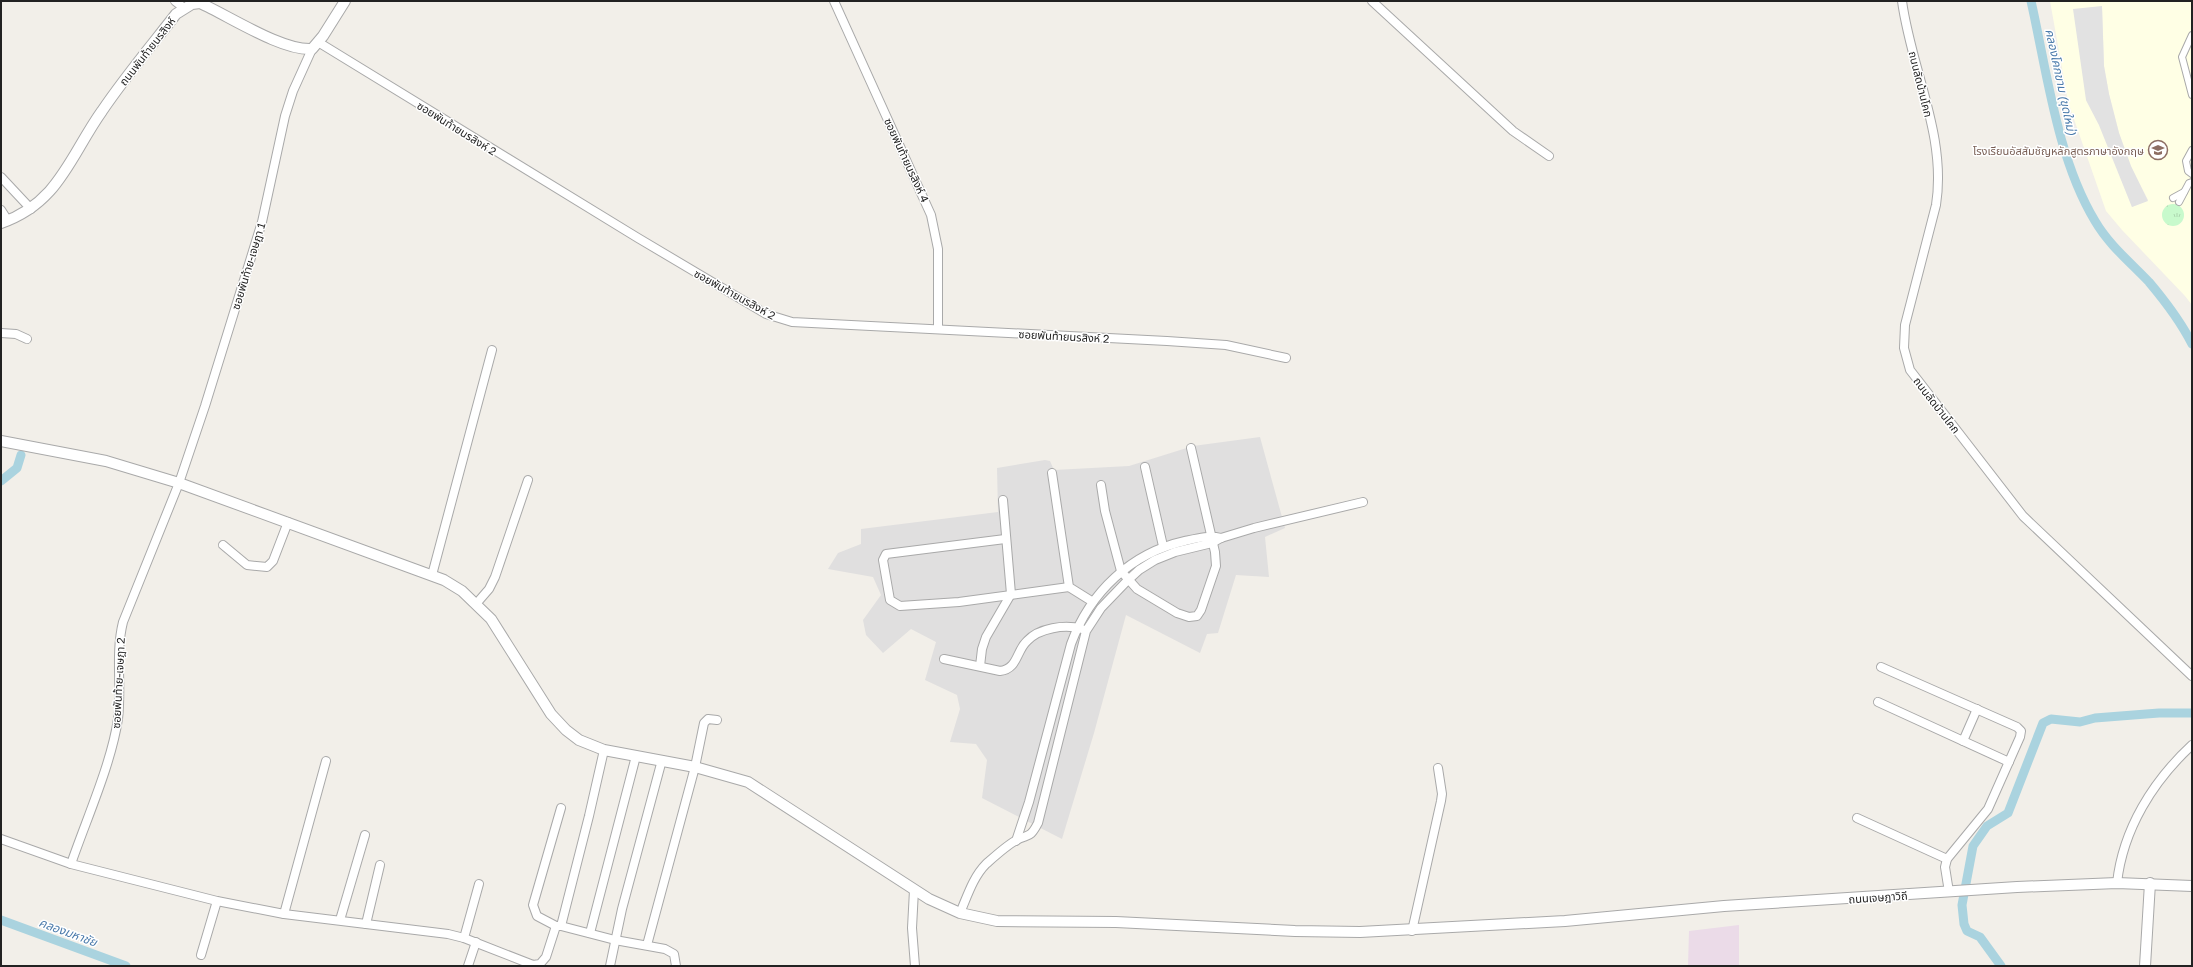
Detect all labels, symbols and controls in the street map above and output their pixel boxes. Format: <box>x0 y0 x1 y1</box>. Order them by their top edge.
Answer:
street label: ถนนพันท้ายนรสิงห์ <box>116 14 178 88</box>
water label: คลองโคกขาม (ขุดใหม่) <box>2041 27 2080 137</box>
street label: ถนนลัดบ้านโคก <box>1907 50 1935 118</box>
street label: ซอยพันท้ายนรสิงห์ 2 <box>415 98 499 158</box>
street label: ซอยพันท้ายนรสิงห์ 4 <box>882 116 932 204</box>
school or university icon: โรงเรียนอัสสัมชัญหลักสูตรภาษาอังกฤษ <box>2147 139 2169 161</box>
place label: โรงเรียนอัสสัมชัญหลักสูตรภาษาอังกฤษ <box>1973 144 2144 158</box>
street label: ซอยพันท้าย-เจษฎา 1 <box>229 221 267 311</box>
street label: ซอยพันท้ายนรสิงห์ 2 <box>692 266 778 322</box>
street label: ซอยพันท้ายนรสิงห์ 2 <box>1018 327 1110 345</box>
street label: ถนนลัดบ้านโคก <box>1911 374 1963 436</box>
street label: ซอยพันท้าย-เจษฎา 2 <box>109 637 127 729</box>
street label: ถนนเจษฎาวิถี <box>1848 888 1908 906</box>
water label: คลองมหาชัย <box>37 915 100 950</box>

